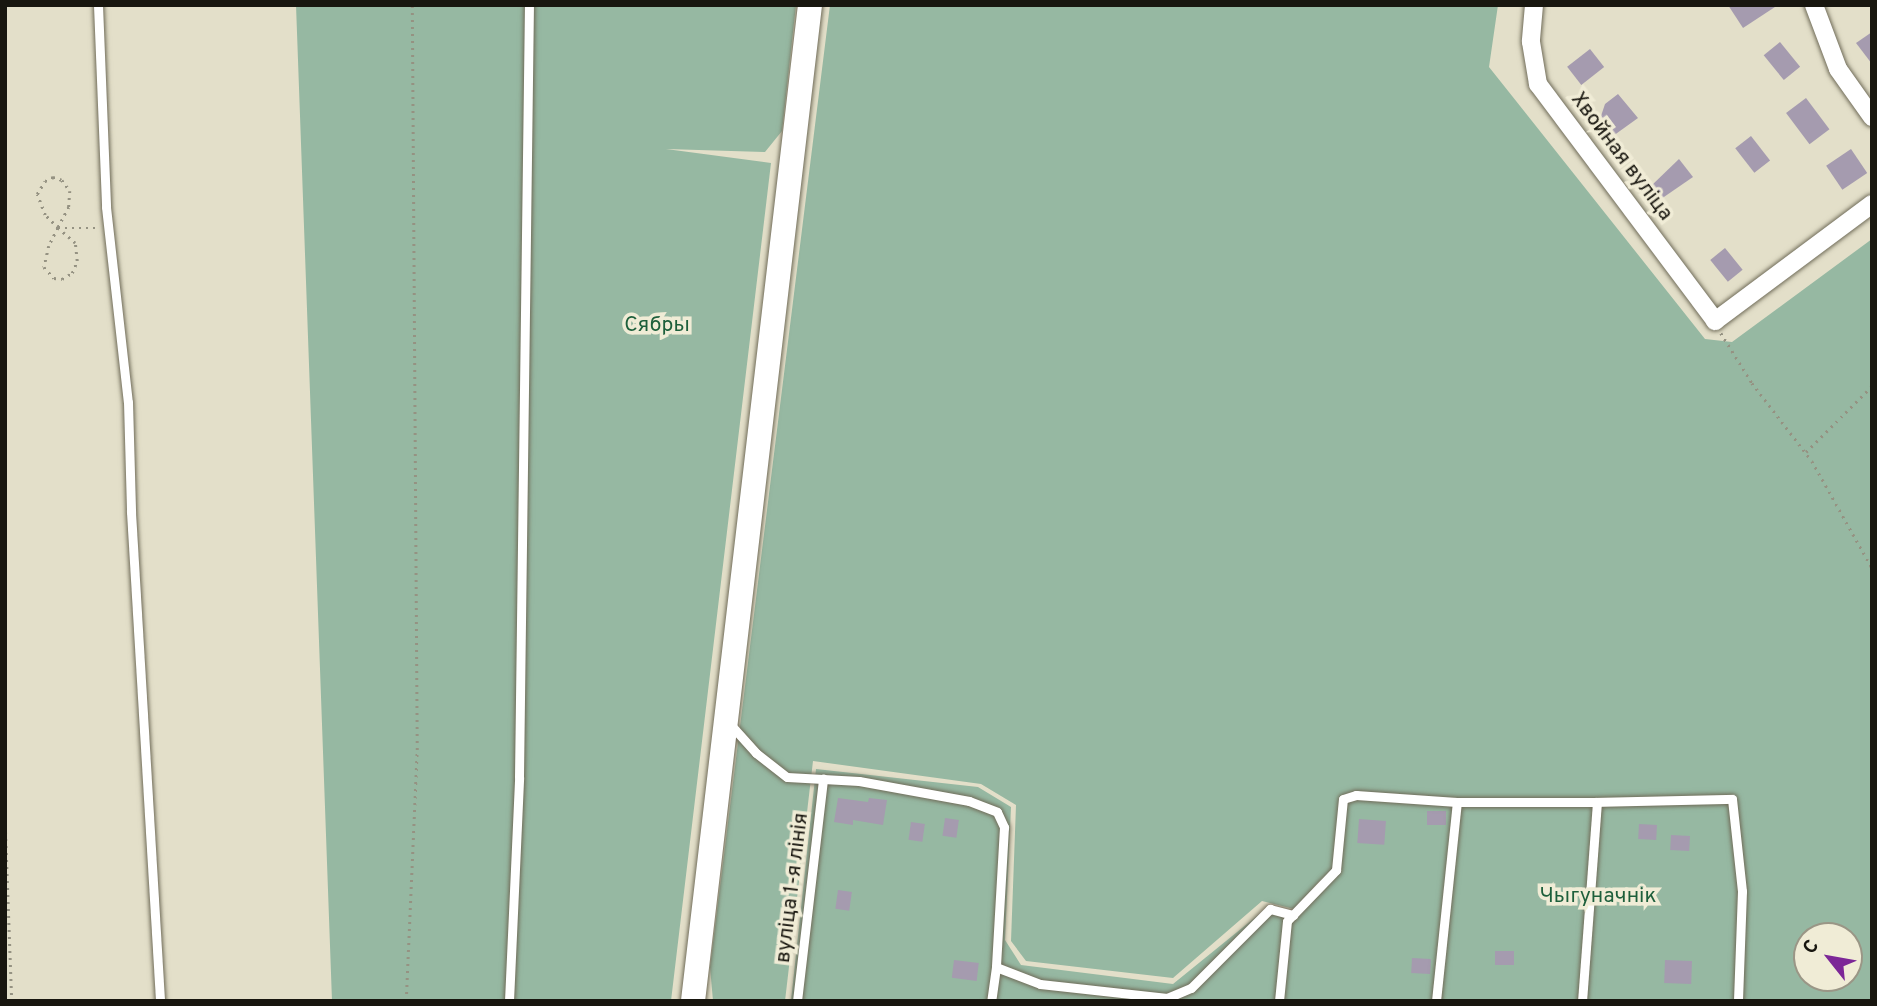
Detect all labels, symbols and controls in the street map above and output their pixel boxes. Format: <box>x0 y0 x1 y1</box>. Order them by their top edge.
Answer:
street label: Хвойная вуліца <box>1565 88 1677 226</box>
park label: Сябры <box>624 313 690 339</box>
street label: вуліца 1-я лінія <box>771 812 815 964</box>
park label: Чыгуначнік <box>1540 884 1656 910</box>
north arrow <box>1793 922 1863 992</box>
text: С <box>1798 936 1825 959</box>

